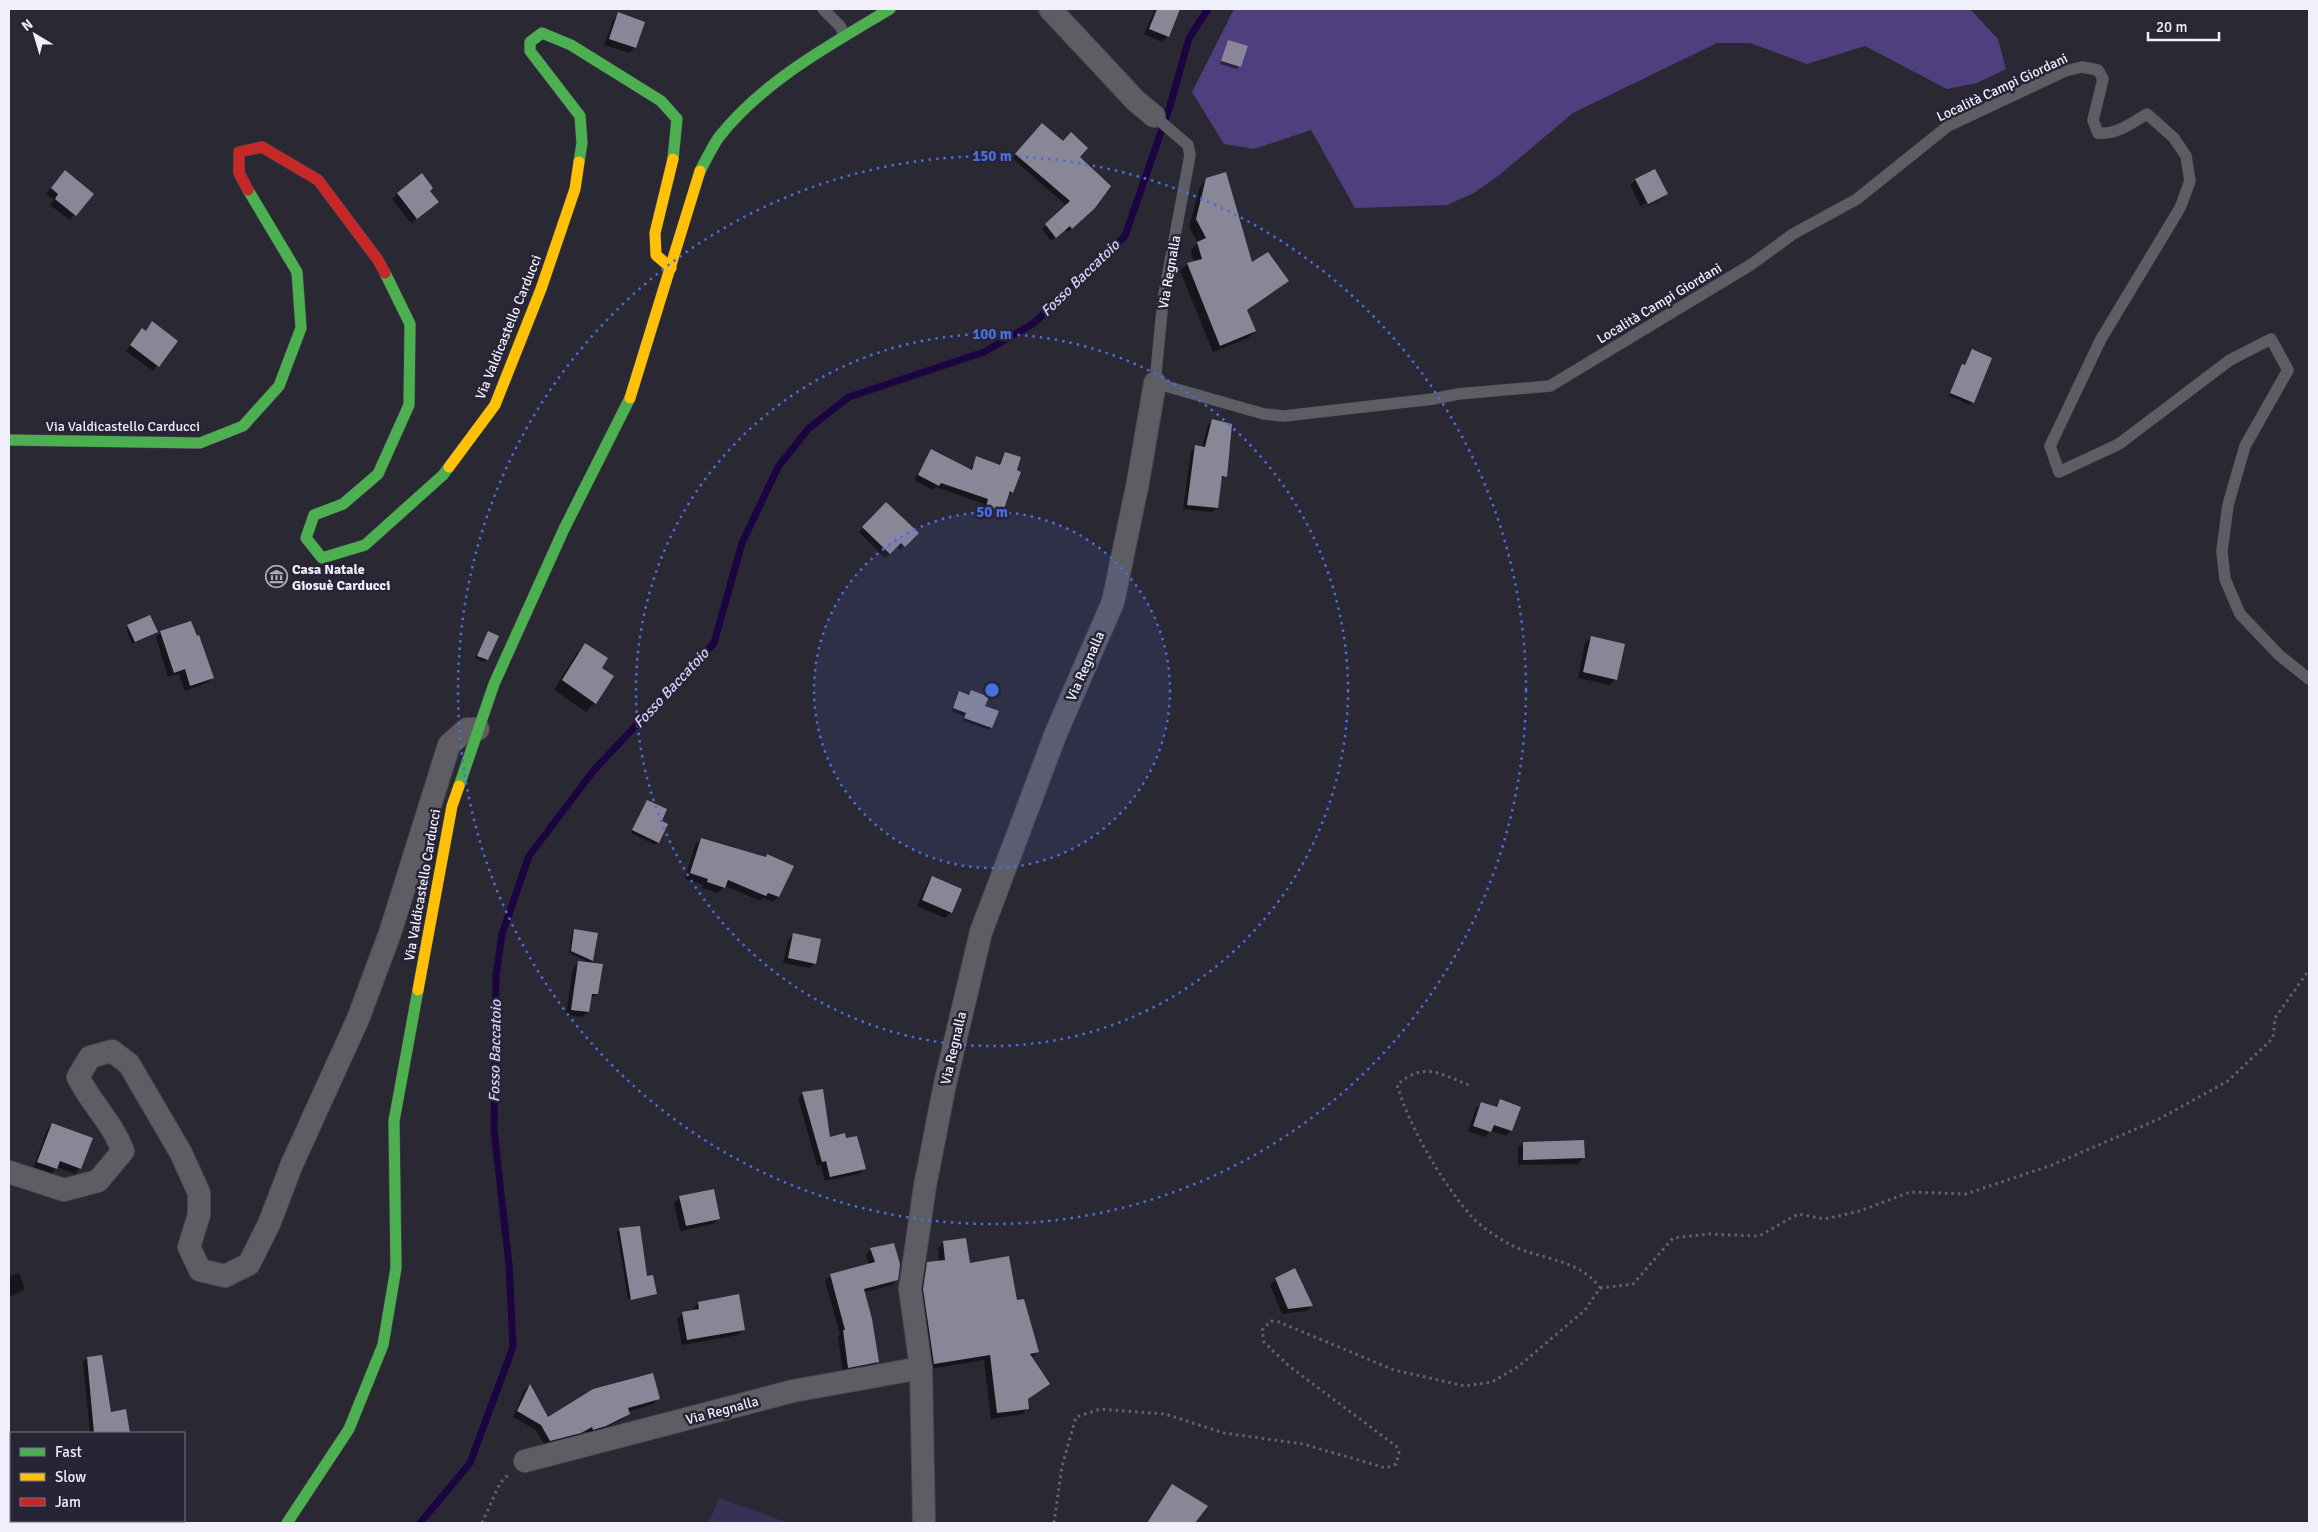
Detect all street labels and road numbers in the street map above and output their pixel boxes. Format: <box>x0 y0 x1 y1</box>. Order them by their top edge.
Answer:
street label: Località Campi Giordani <box>1934 50 2070 125</box>
street label: Via Regnalla <box>1155 234 1184 310</box>
street label: Via Valdicastello Carducci <box>472 252 545 402</box>
street label: Località Campi Giordani <box>1594 259 1725 347</box>
street label: Via Valdicastello Carducci <box>46 418 200 435</box>
street label: Via Regnalla <box>1063 629 1108 704</box>
street label: Via Valdicastello Carducci <box>401 808 444 963</box>
street label: Via Regnalla <box>937 1010 970 1086</box>
street label: Via Regnalla <box>684 1393 760 1428</box>

